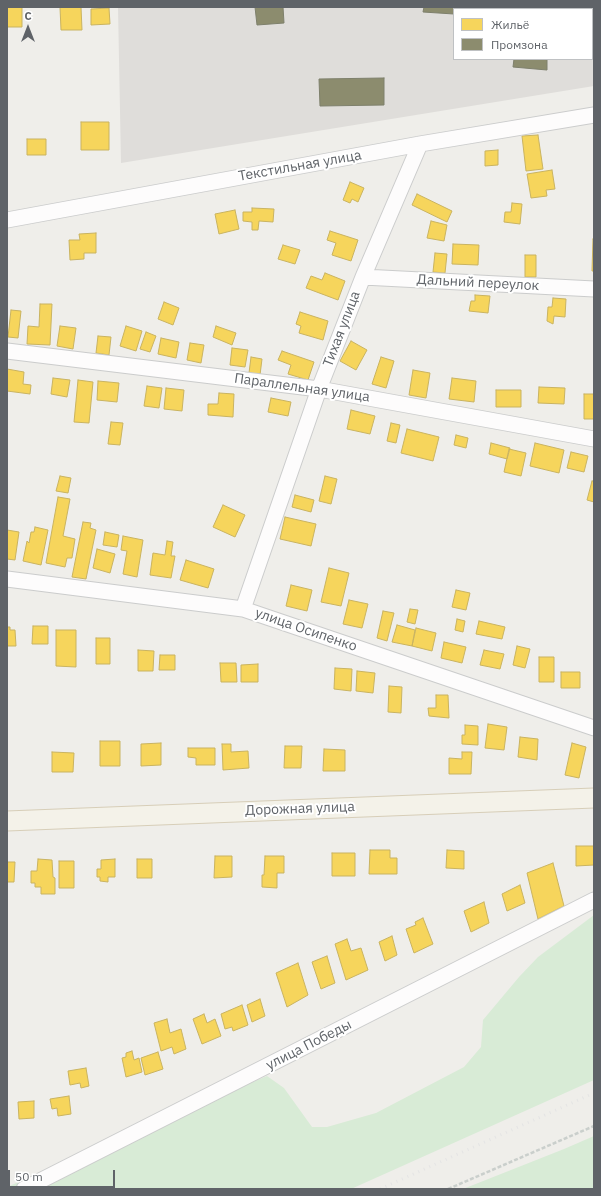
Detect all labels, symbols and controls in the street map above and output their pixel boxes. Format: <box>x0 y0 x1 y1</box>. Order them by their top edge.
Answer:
north arrow <box>8 8 48 48</box>
legend <box>453 8 593 60</box>
text: С <box>24 9 32 23</box>
text: Жильё <box>491 17 529 32</box>
text: Промзона <box>491 37 548 52</box>
street label: Текстильная улица <box>237 147 363 185</box>
street label: Дальний переулок <box>416 271 540 295</box>
street label: Тихая улица <box>320 289 364 369</box>
street label: Параллельная улица <box>233 370 371 406</box>
street label: улица Осипенко <box>253 605 359 655</box>
street label: Дорожная улица <box>245 799 355 819</box>
street label: улица Победы <box>263 1016 355 1074</box>
scale bar <box>10 1162 117 1188</box>
text: 50 m <box>15 1169 43 1184</box>

